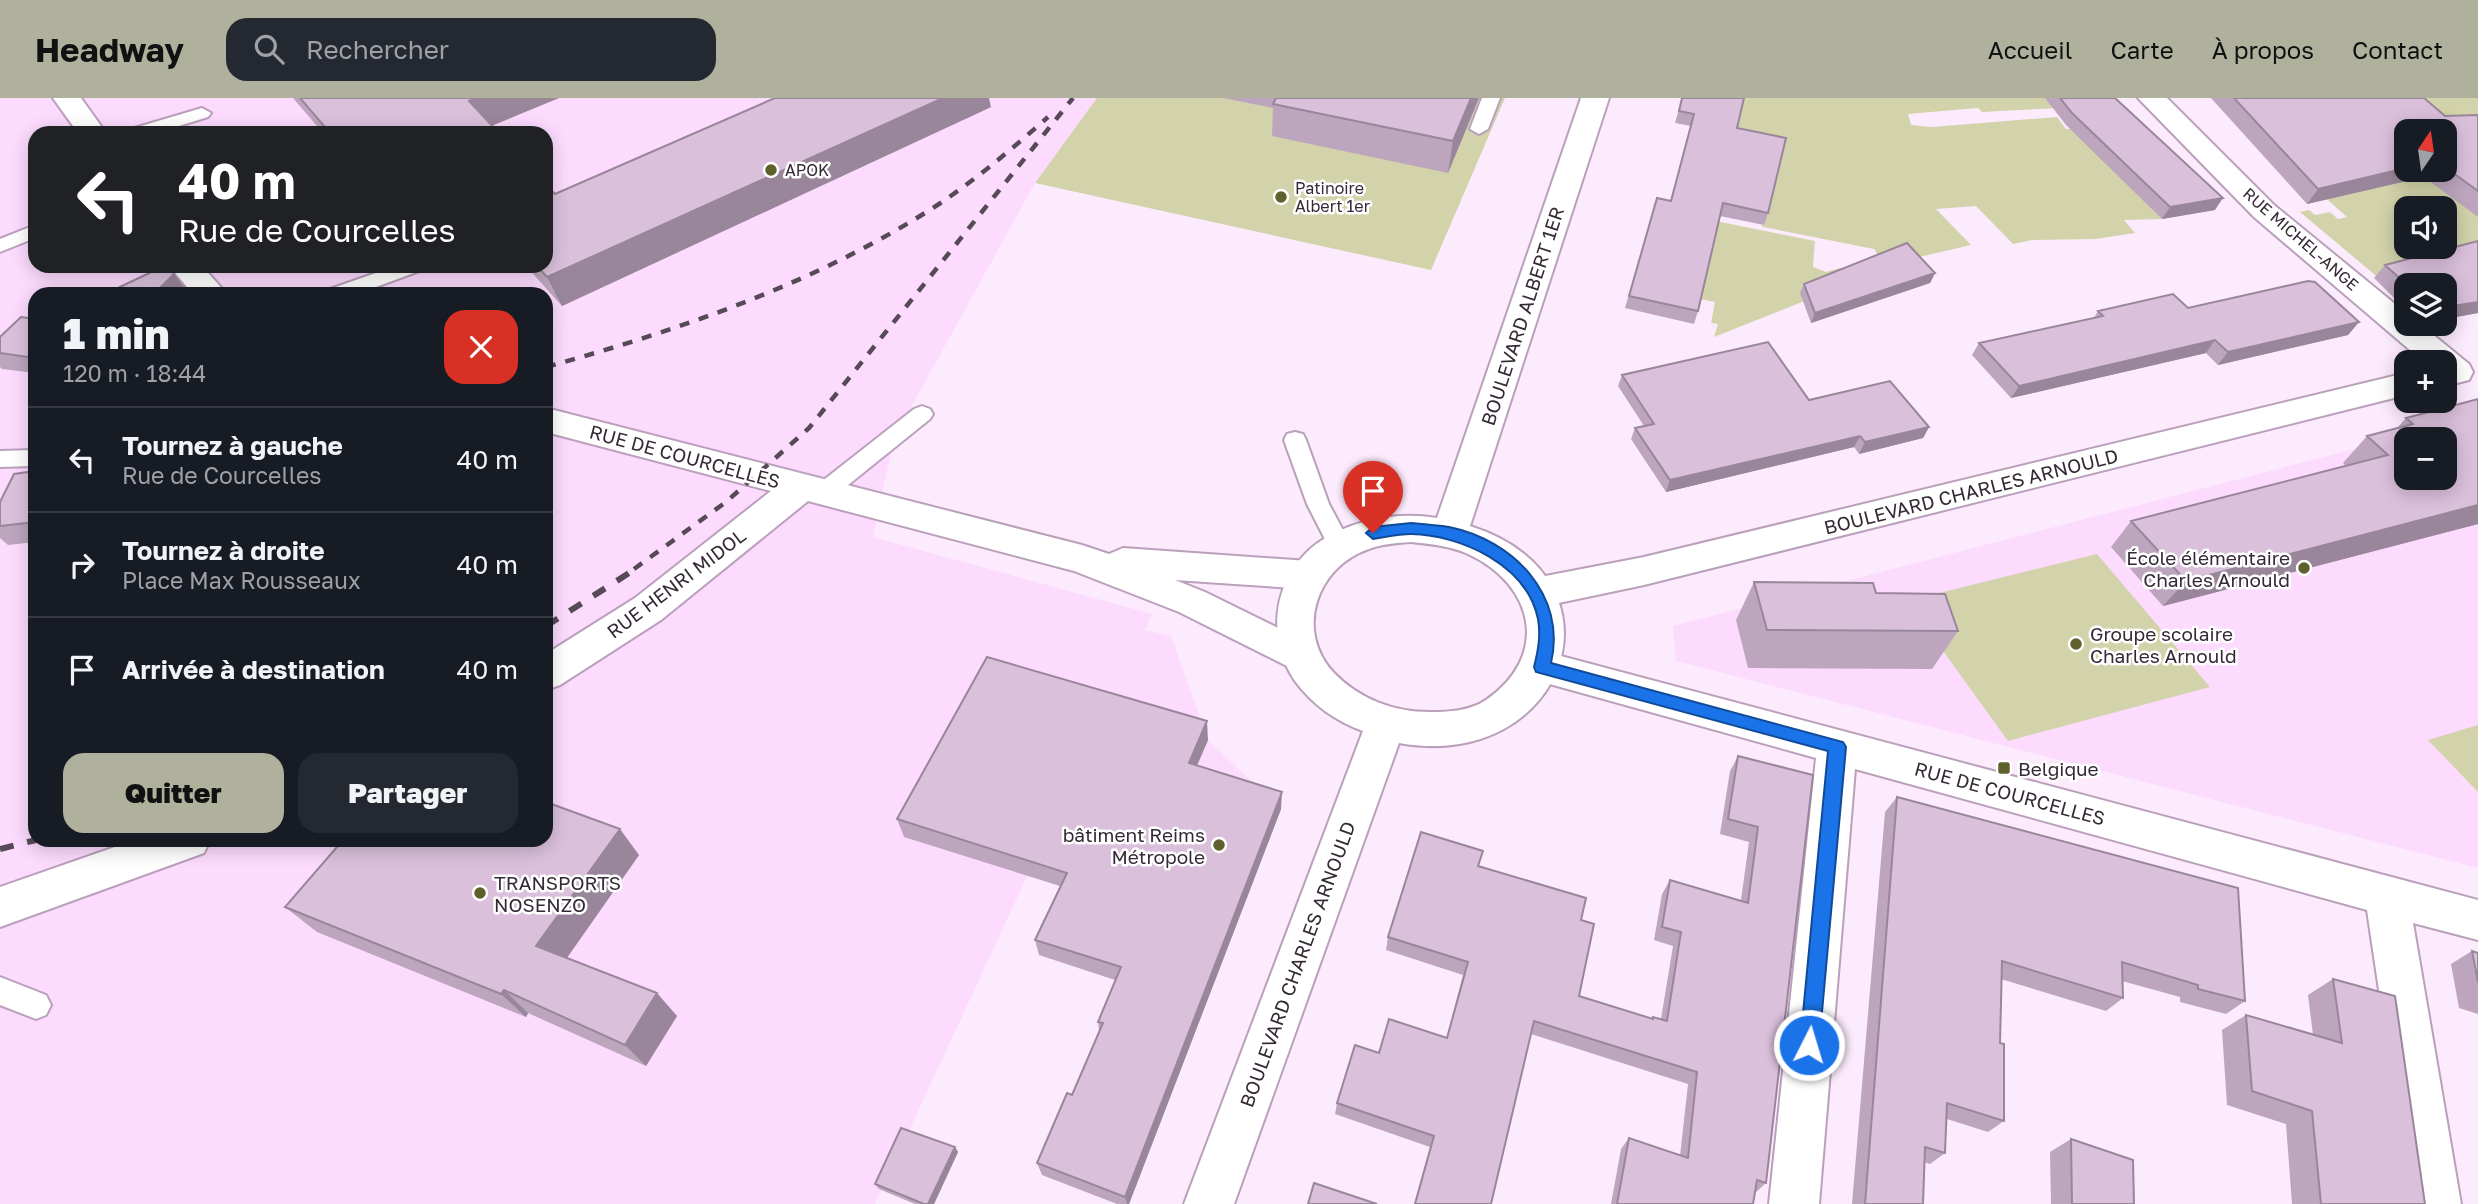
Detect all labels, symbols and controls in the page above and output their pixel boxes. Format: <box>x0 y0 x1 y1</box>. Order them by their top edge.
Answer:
search box <box>226 18 716 81</box>
text: Headway <box>35 30 184 69</box>
icon: search <box>250 30 288 68</box>
text: Rechercher <box>306 34 449 65</box>
text: Accueil <box>1988 35 2072 64</box>
text: Carte <box>2110 35 2174 64</box>
text: À propos <box>2212 35 2314 64</box>
text: Contact <box>2352 35 2443 64</box>
north arrow <box>2394 119 2457 182</box>
map controls <box>2394 119 2457 490</box>
text: 40 m <box>178 151 296 210</box>
icon: left <box>63 154 154 245</box>
place label: APOK <box>785 160 829 180</box>
marker: APOK <box>763 162 779 178</box>
place label: Patinoire Albert 1er <box>1295 178 1370 216</box>
street label: RUE MICHEL-ANGE <box>2239 183 2363 295</box>
marker: Patinoire Albert 1er <box>1273 189 1289 205</box>
button: sound <box>2394 196 2457 259</box>
street label: BOULEVARD ALBERT 1ER <box>1476 204 1568 428</box>
text: Rue de Courcelles <box>178 211 455 249</box>
button: layers <box>2394 273 2457 336</box>
text: 1 min <box>63 308 170 358</box>
button: close <box>444 310 518 384</box>
button: + <box>2394 350 2457 413</box>
text: 120 m · 18:44 <box>63 359 206 387</box>
street label: RUE DE COURCELLES <box>587 419 783 493</box>
button: − <box>2394 427 2457 490</box>
text: Tournez à gauche <box>122 430 343 461</box>
icon: left <box>63 441 101 479</box>
street label: BOULEVARD CHARLES ARNOULD <box>1822 443 2120 539</box>
text: 40 m <box>457 444 518 475</box>
text: Rue de Courcelles <box>122 461 321 489</box>
pin <box>1343 461 1403 533</box>
icon: arrive <box>1354 472 1392 510</box>
street label: RUE HENRI MIDOL <box>602 523 750 643</box>
text: Tournez à droite <box>122 535 325 566</box>
icon: right <box>63 546 101 584</box>
place label: École élémentaire Charles Arnould <box>2126 546 2290 591</box>
text: 40 m <box>457 549 518 580</box>
marker: École élémentaire Charles Arnould <box>2296 560 2312 576</box>
text: Place Max Rousseaux <box>122 566 361 594</box>
place label: Groupe scolaire Charles Arnould <box>2090 622 2237 667</box>
marker: Groupe scolaire Charles Arnould <box>2068 636 2084 652</box>
icon: arrive <box>63 651 101 689</box>
text: Arrivée à destination <box>122 654 385 685</box>
text: 40 m <box>457 654 518 685</box>
button: Quitter <box>63 753 284 833</box>
button: Partager <box>298 753 518 833</box>
street label: RUE DE COURCELLES <box>1912 756 2108 830</box>
place label: Belgique <box>2018 757 2099 780</box>
marker: Belgique <box>1996 760 2012 776</box>
street label: BOULEVARD CHARLES ARNOULD <box>1234 818 1360 1110</box>
place label: bâtiment Reims Métropole <box>1063 823 1205 868</box>
marker: bâtiment Reims Métropole <box>1211 837 1227 853</box>
place label: TRANSPORTS NOSENZO <box>494 871 621 916</box>
marker: TRANSPORTS NOSENZO <box>472 885 488 901</box>
position arrow <box>1772 1008 1846 1082</box>

